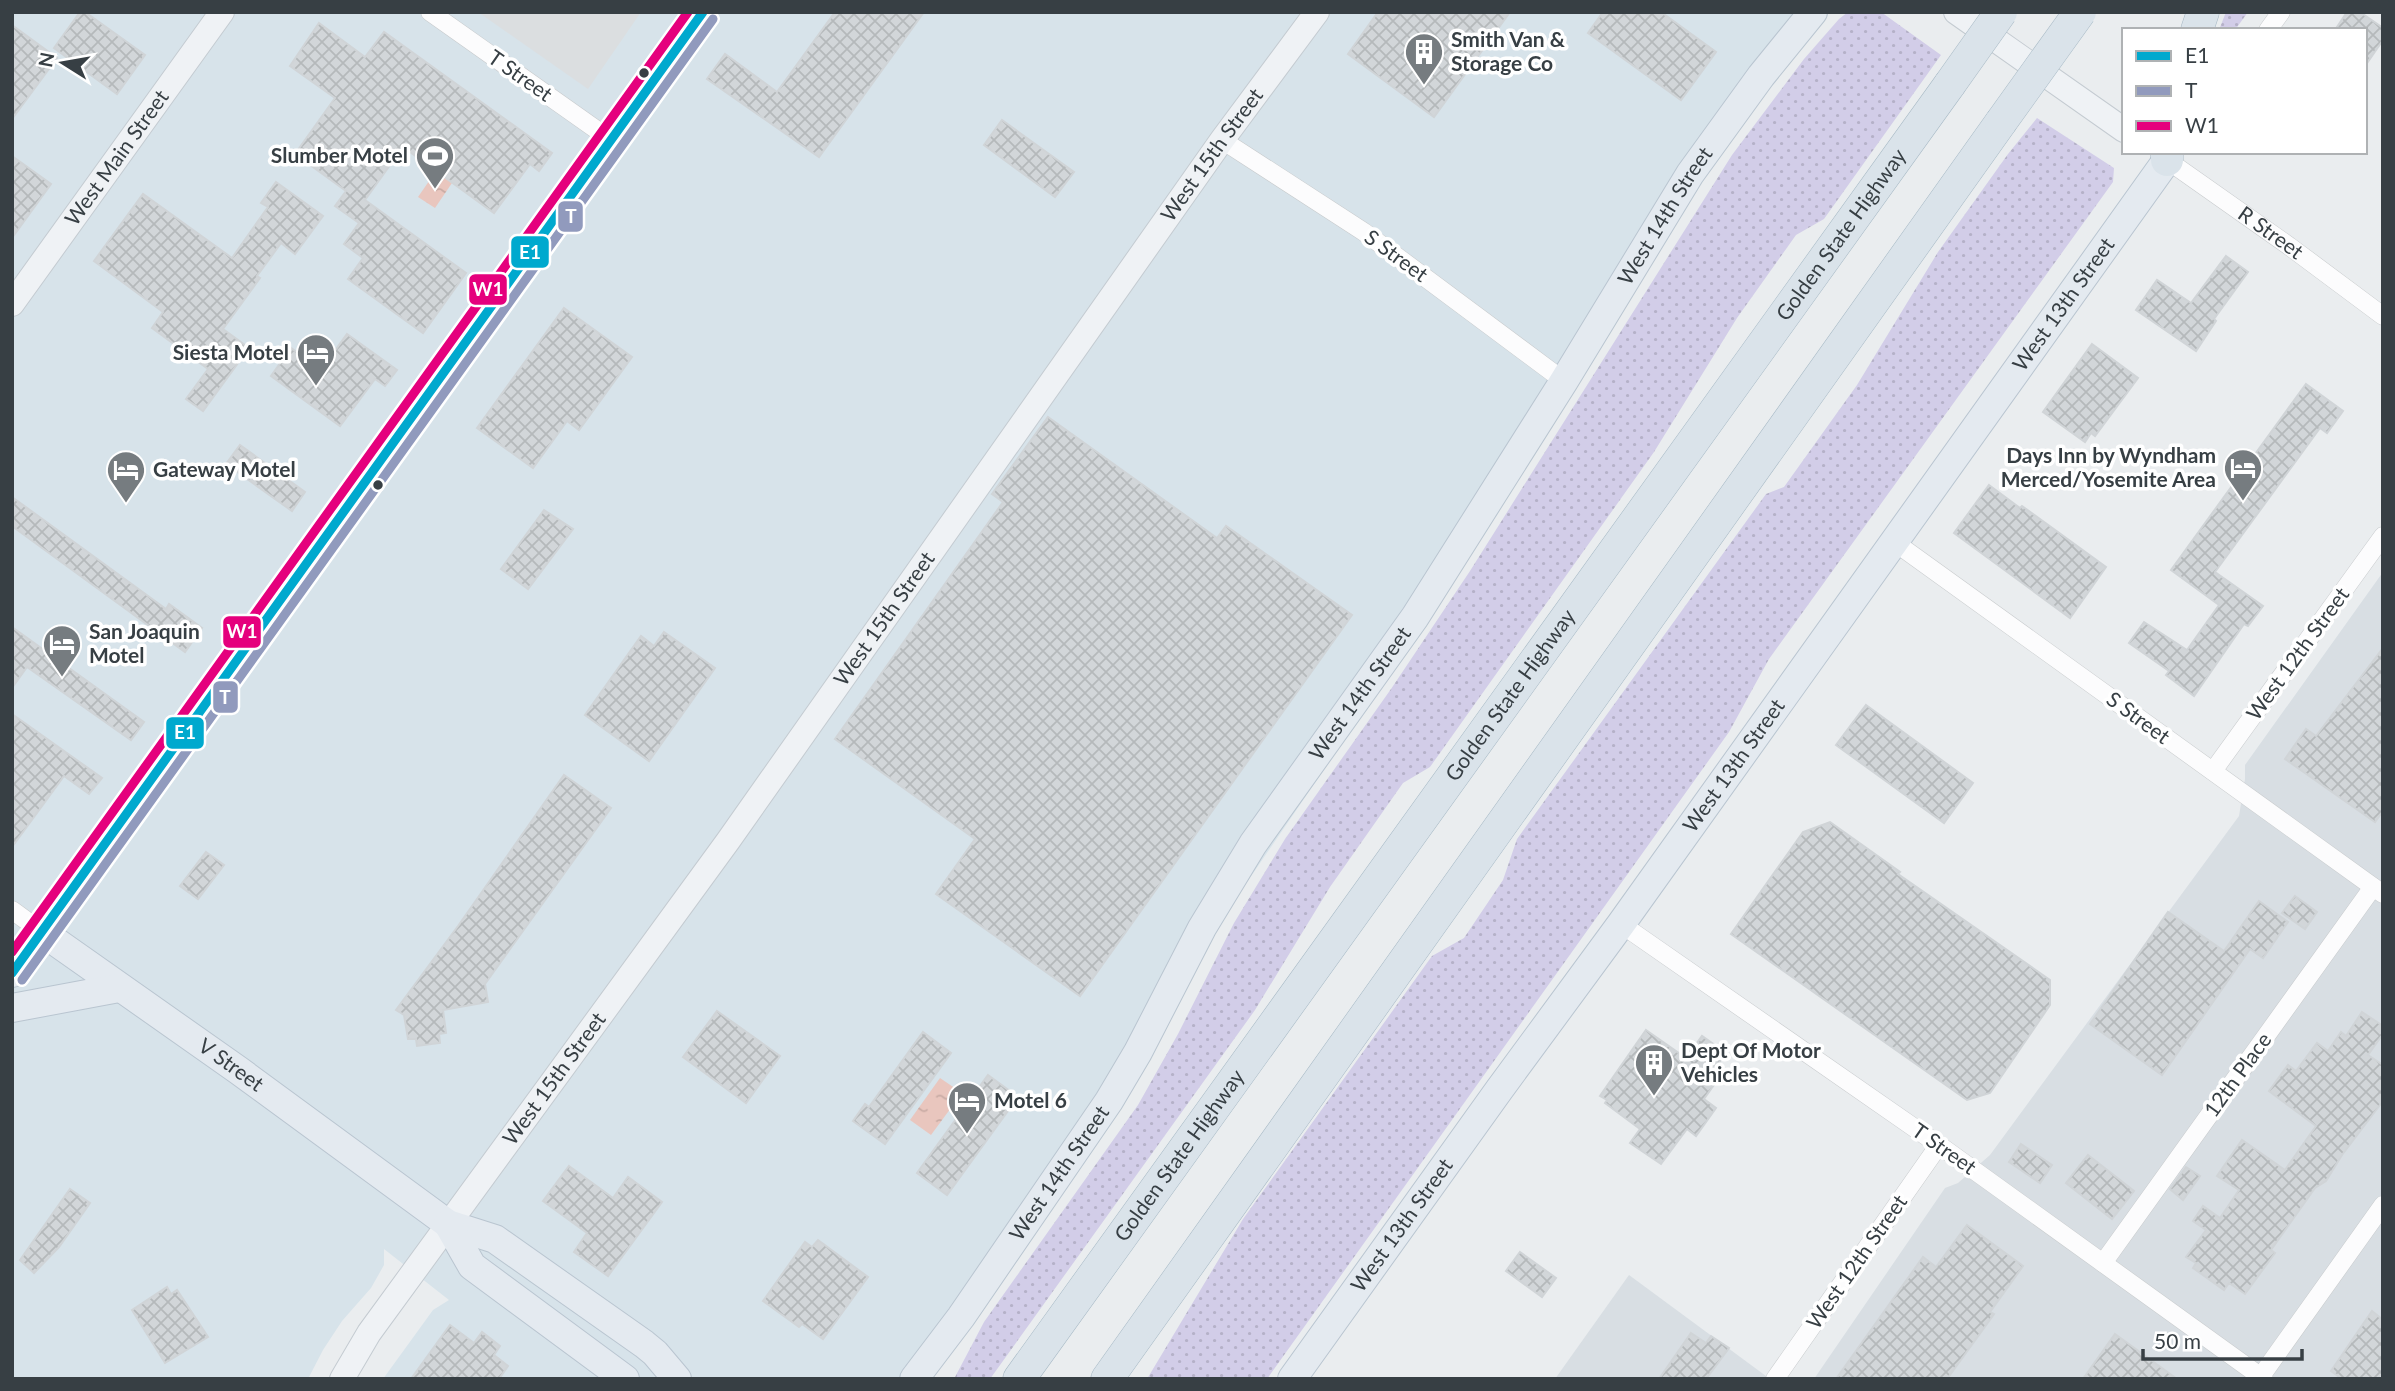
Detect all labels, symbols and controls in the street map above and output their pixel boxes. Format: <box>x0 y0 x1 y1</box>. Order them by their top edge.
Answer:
place label: Smith Van & Storage Co <box>1451 26 1566 75</box>
north arrow <box>28 28 98 98</box>
legend <box>2122 28 2367 154</box>
building icon: Smith Van & Storage Co <box>1403 31 1445 86</box>
text: E1 <box>2185 42 2209 67</box>
street label: T Street <box>484 44 558 106</box>
text: N <box>33 50 59 69</box>
unlabelled marker <box>637 66 651 80</box>
text: T <box>2185 77 2198 102</box>
street label: West 15th Street <box>1155 82 1267 226</box>
street label: West Main Street <box>59 84 173 230</box>
text: W1 <box>2185 112 2219 137</box>
sports icon: Slumber Motel <box>414 135 456 190</box>
street label: West 14th Street <box>1612 141 1717 289</box>
place label: Slumber Motel <box>271 142 408 167</box>
street label: Golden State Highway <box>1770 143 1911 325</box>
line badge: T <box>557 200 584 233</box>
street label: R Street <box>2234 200 2309 264</box>
text: T <box>565 204 577 227</box>
street label: S Street <box>1360 223 1434 286</box>
street label: West 13th Street <box>2006 232 2119 375</box>
line badge: E1 <box>510 235 550 269</box>
text: E1 <box>519 240 541 263</box>
line badge: W1 <box>468 273 508 306</box>
text: W1 <box>473 277 504 300</box>
hotel icon: Siesta Motel <box>295 332 337 387</box>
place label: Siesta Motel <box>173 339 289 364</box>
place label: Days Inn by Wyndham Merced/Yosemite Area <box>2001 442 2216 491</box>
hotel icon: Days Inn by Wyndham Merced/Yosemite Area <box>2222 447 2264 502</box>
hotel icon: Gateway Motel <box>105 449 147 504</box>
place label: Gateway Motel <box>153 456 296 481</box>
unlabelled marker <box>371 478 385 492</box>
street label: West 15th Street <box>828 546 939 690</box>
street label: West 12th Street <box>2240 582 2354 724</box>
street label: Golden State Highway <box>1439 604 1580 785</box>
line badge: W1 <box>222 615 262 649</box>
place label: San Joaquin Motel <box>89 618 200 667</box>
text: W1 <box>227 619 258 642</box>
street label: West 14th Street <box>1303 621 1415 764</box>
hotel icon: San Joaquin Motel <box>41 623 83 678</box>
line badge: T <box>212 680 239 714</box>
text: T <box>219 685 231 708</box>
street label: S Street <box>2102 685 2176 748</box>
street label: West 13th Street <box>1677 693 1789 836</box>
line badge: E1 <box>165 716 205 750</box>
text: E1 <box>174 720 196 743</box>
street label: West 15th Street <box>497 1006 610 1149</box>
street label: 12th Place <box>2198 1027 2276 1121</box>
street label: V Street <box>194 1032 270 1096</box>
place label: Dept Of Motor Vehicles <box>1680 1037 1821 1086</box>
building icon: Dept Of Motor Vehicles <box>1633 1042 1675 1097</box>
street label: Golden State Highway <box>1108 1064 1249 1246</box>
hotel icon: Motel 6 <box>946 1080 988 1135</box>
place label: Motel 6 <box>994 1087 1067 1112</box>
street label: West 14th Street <box>1003 1100 1113 1245</box>
street label: T Street <box>1908 1117 1982 1179</box>
street label: West 13th Street <box>1345 1153 1457 1296</box>
street label: West 12th Street <box>1800 1189 1912 1333</box>
scale bar <box>2143 1318 2302 1362</box>
text: 50 m <box>2154 1328 2201 1353</box>

